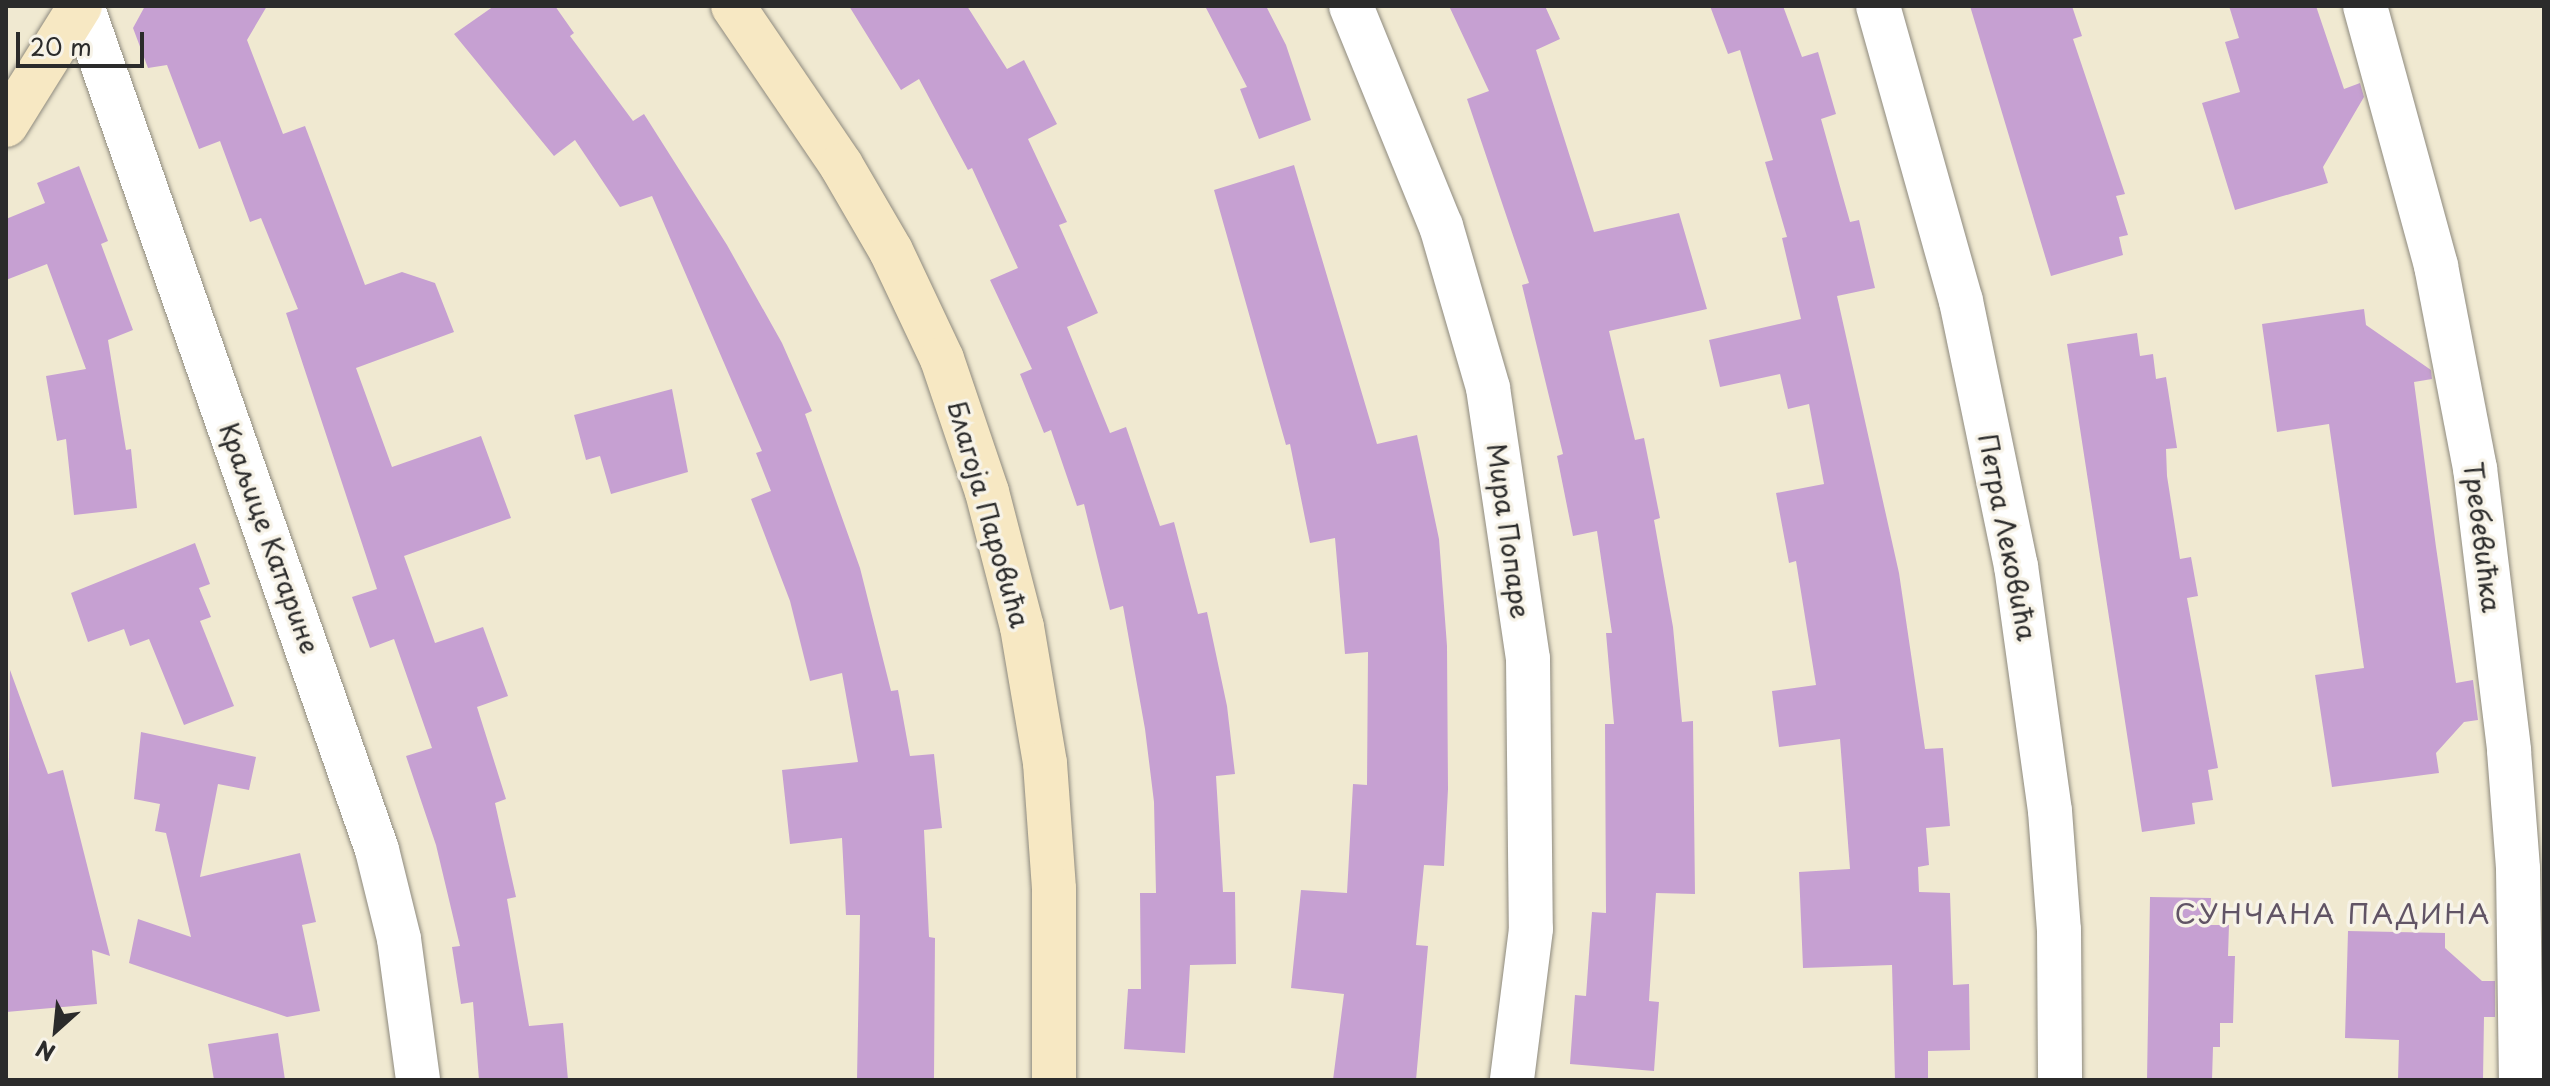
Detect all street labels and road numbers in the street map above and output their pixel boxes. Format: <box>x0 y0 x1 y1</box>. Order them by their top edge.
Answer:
street label: Благоја Паровића <box>942 397 1036 631</box>
street label: Краљице Катарине <box>214 419 326 657</box>
street label: Петра Лековића <box>1973 430 2043 644</box>
street label: Мира Попаре <box>1481 441 1537 621</box>
street label: Требевићка <box>2458 460 2508 614</box>

